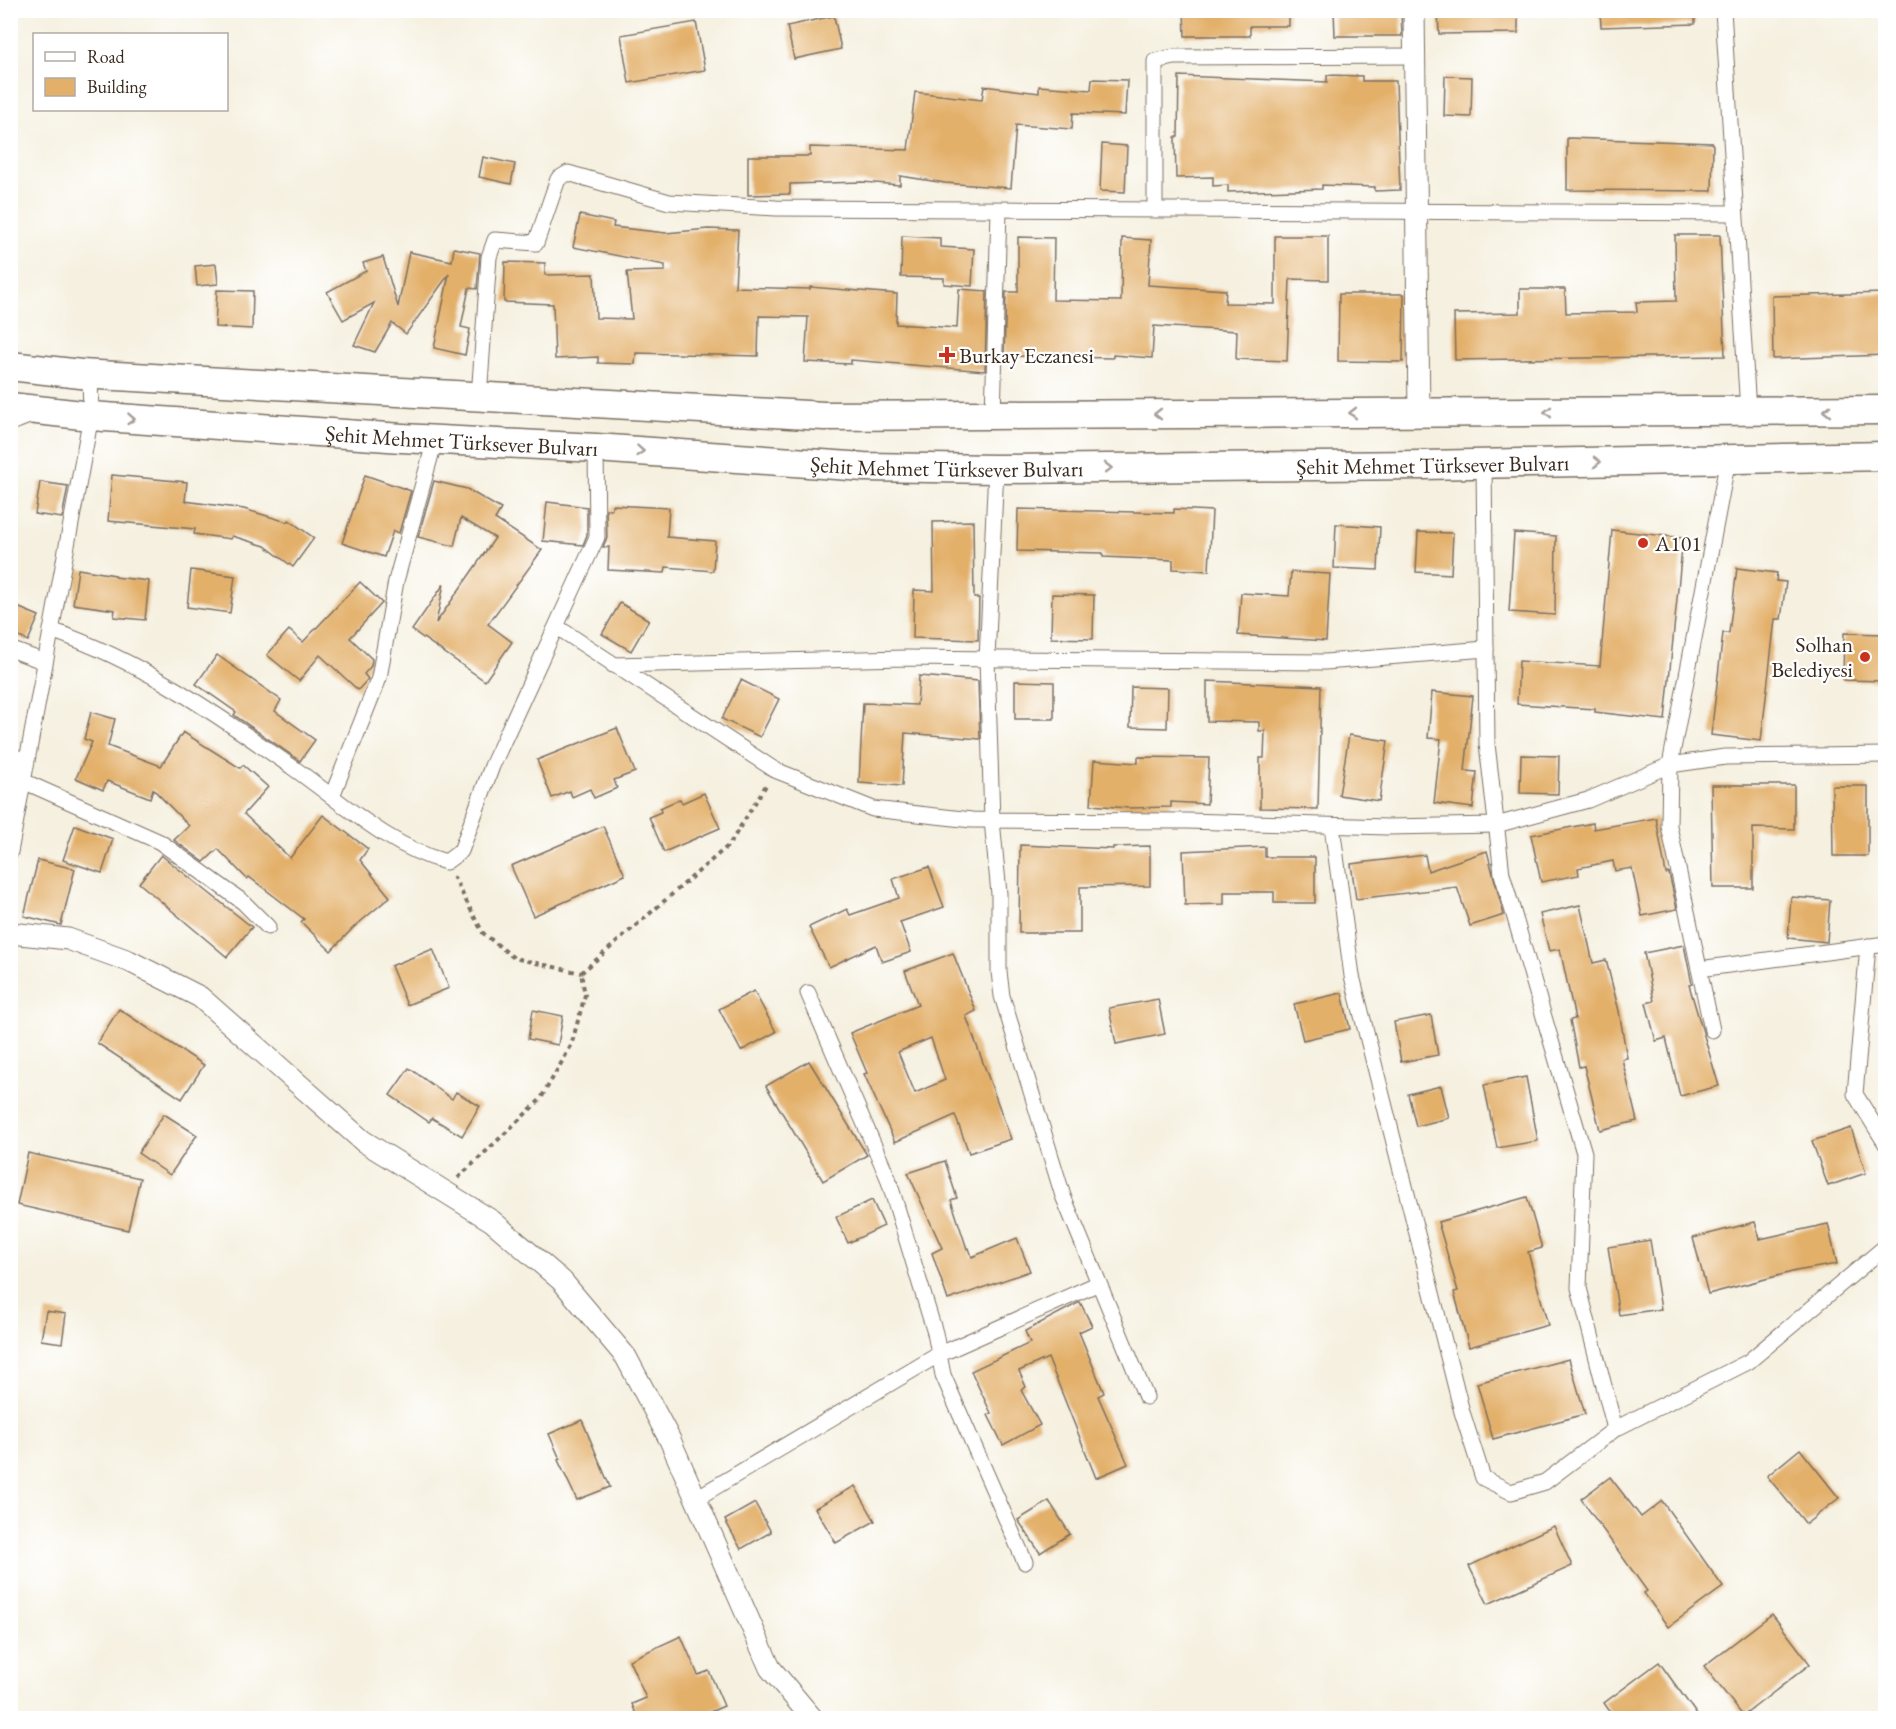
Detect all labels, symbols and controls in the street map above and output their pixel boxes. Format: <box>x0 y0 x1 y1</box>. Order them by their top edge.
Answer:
legend <box>33 33 228 111</box>
text: Road <box>87 45 126 68</box>
text: Building <box>87 75 147 98</box>
place label: Burkay Eczanesi <box>959 341 1094 370</box>
marker: Burkay Eczanesi <box>940 348 954 362</box>
one-way arrow <box>1823 405 1832 417</box>
one-way arrow <box>1544 406 1553 418</box>
one-way arrow <box>1349 407 1358 419</box>
one-way arrow <box>1154 408 1163 420</box>
one-way arrow <box>127 412 136 425</box>
street label: Şehit Mehmet Türksever Bulvarı <box>324 419 599 463</box>
one-way arrow <box>636 444 645 457</box>
street label: Şehit Mehmet Türksever Bulvarı <box>1296 448 1570 481</box>
street label: Şehit Mehmet Türksever Bulvarı <box>809 449 1083 484</box>
one-way arrow <box>1592 455 1601 468</box>
one-way arrow <box>1103 462 1112 474</box>
place label: A101 <box>1654 529 1702 558</box>
marker: A101 <box>1636 536 1650 550</box>
place label: Solhan Belediyesi <box>1771 630 1853 684</box>
marker: Solhan Belediyesi <box>1858 650 1872 664</box>

